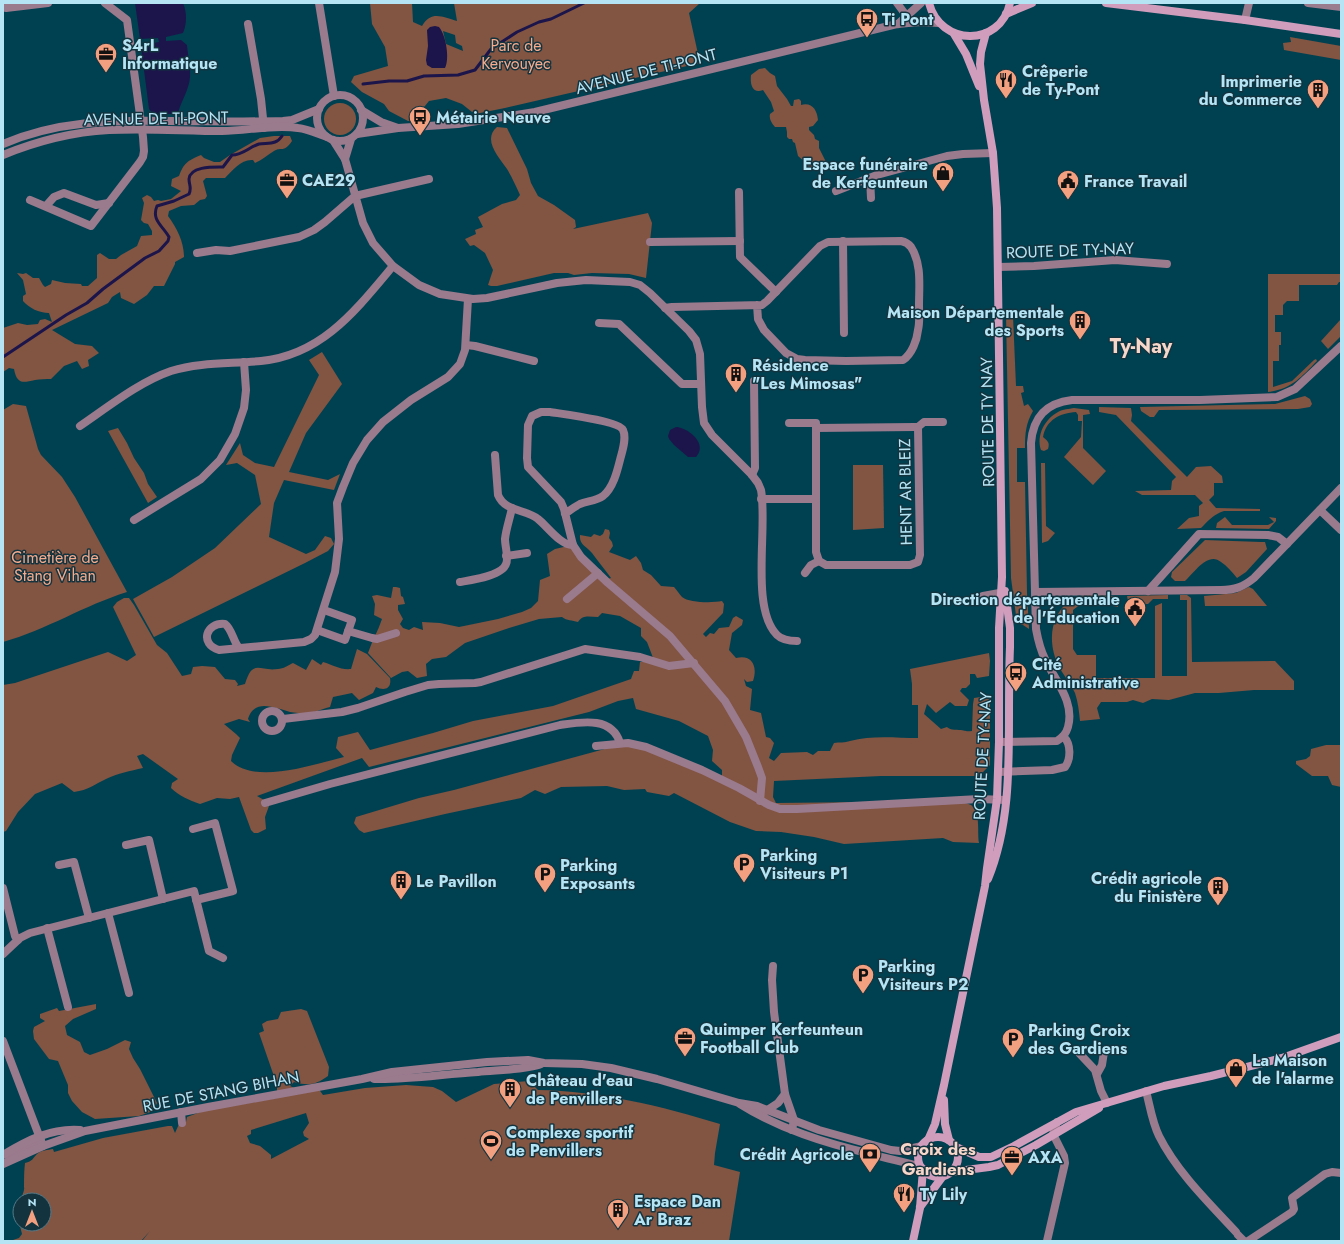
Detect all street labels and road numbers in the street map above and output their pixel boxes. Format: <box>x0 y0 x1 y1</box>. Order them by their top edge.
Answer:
street label: AVENUE DE TI-PONT <box>573 43 720 100</box>
street label: AVENUE DE TI-PONT <box>83 106 229 131</box>
street label: ROUTE DE TY-NAY <box>1006 237 1135 264</box>
street label: ROUTE DE TY NAY <box>975 357 1000 487</box>
street label: HENT AR BLEIZ <box>893 438 918 546</box>
street label: ROUTE DE TY-NAY <box>968 691 997 821</box>
street label: RUE DE STANG BIHAN <box>141 1065 301 1118</box>

